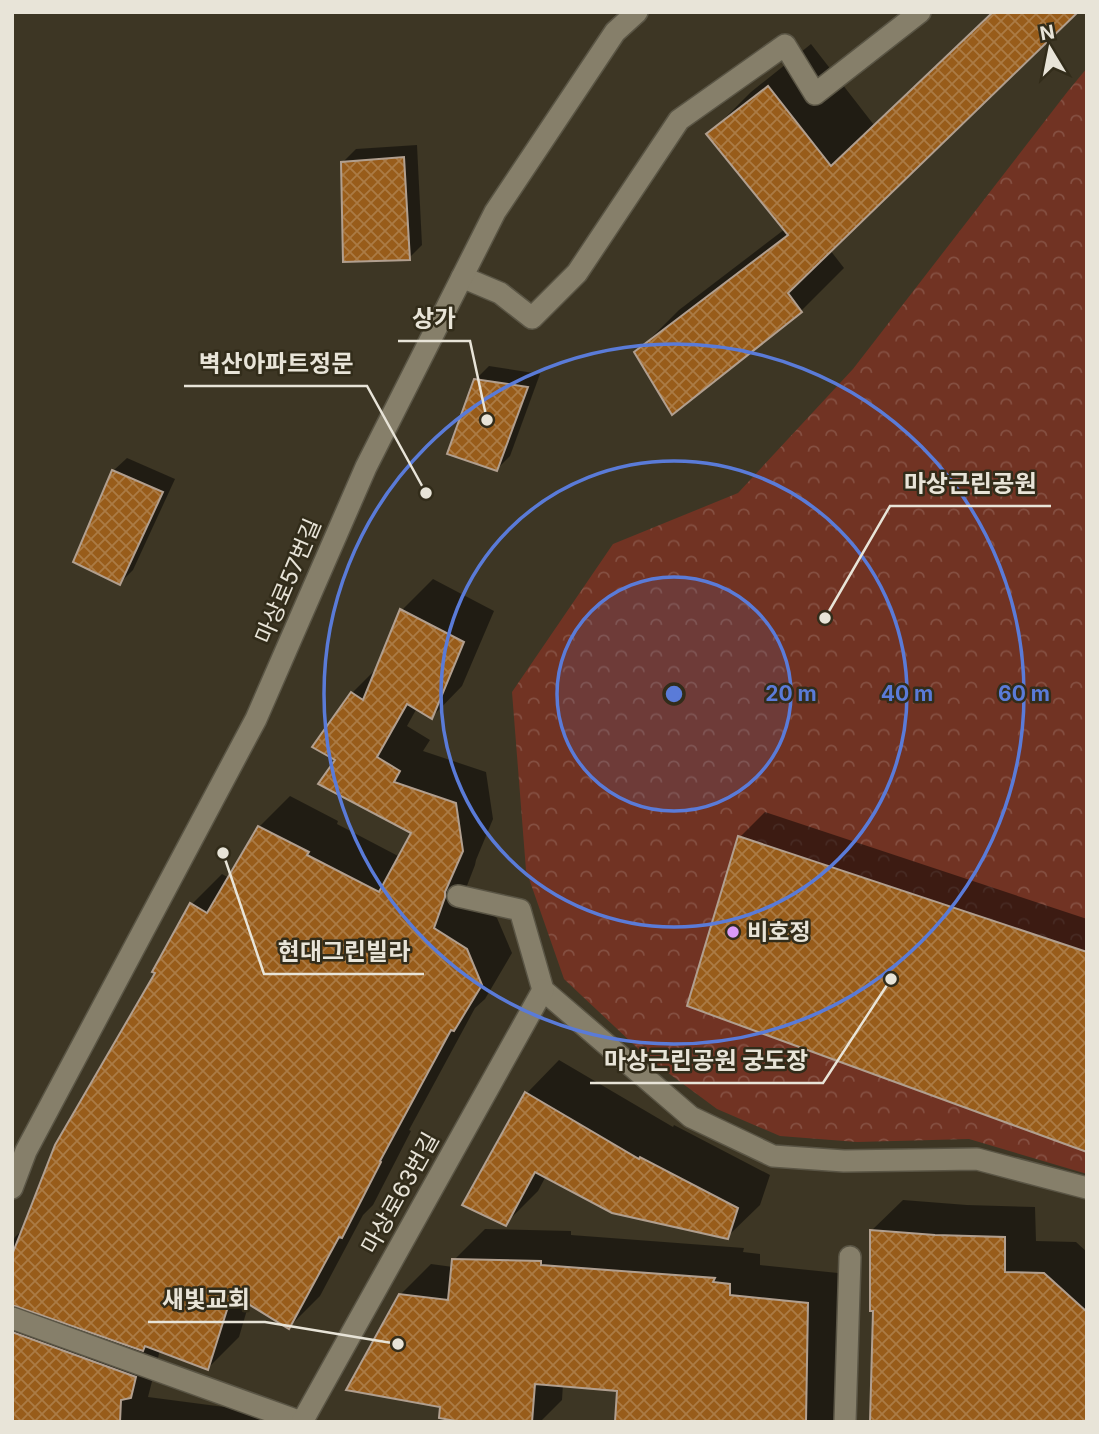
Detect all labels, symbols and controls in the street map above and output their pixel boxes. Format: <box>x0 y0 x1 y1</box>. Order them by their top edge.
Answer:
north arrow <box>1015 14 1085 84</box>
text: N <box>1038 20 1056 45</box>
callout: 상가 <box>398 296 470 341</box>
text: 상가 <box>412 304 456 333</box>
callout: 벽산아파트정문 <box>184 341 367 386</box>
text: 벽산아파트정문 <box>199 349 353 378</box>
callout: 마상근린공원 <box>890 461 1051 506</box>
text: 마상근린공원 <box>904 469 1036 498</box>
street label: 마상로57번길 <box>249 514 327 648</box>
text: 20 m <box>765 681 817 706</box>
text: 40 m <box>881 681 933 706</box>
text: 60 m <box>998 681 1050 706</box>
centre of rings <box>662 682 686 706</box>
place label: 비호정 <box>747 918 810 946</box>
marker: 비호정 <box>725 924 741 940</box>
callout: 현대그린빌라 <box>264 929 424 974</box>
text: 현대그린빌라 <box>278 937 410 966</box>
callout: 마상근린공원 궁도장 <box>590 1038 823 1083</box>
text: 마상근린공원 궁도장 <box>604 1046 808 1075</box>
street label: 마상로63번길 <box>355 1127 445 1259</box>
callout: 새빛교회 <box>148 1277 265 1322</box>
text: 새빛교회 <box>162 1285 250 1314</box>

